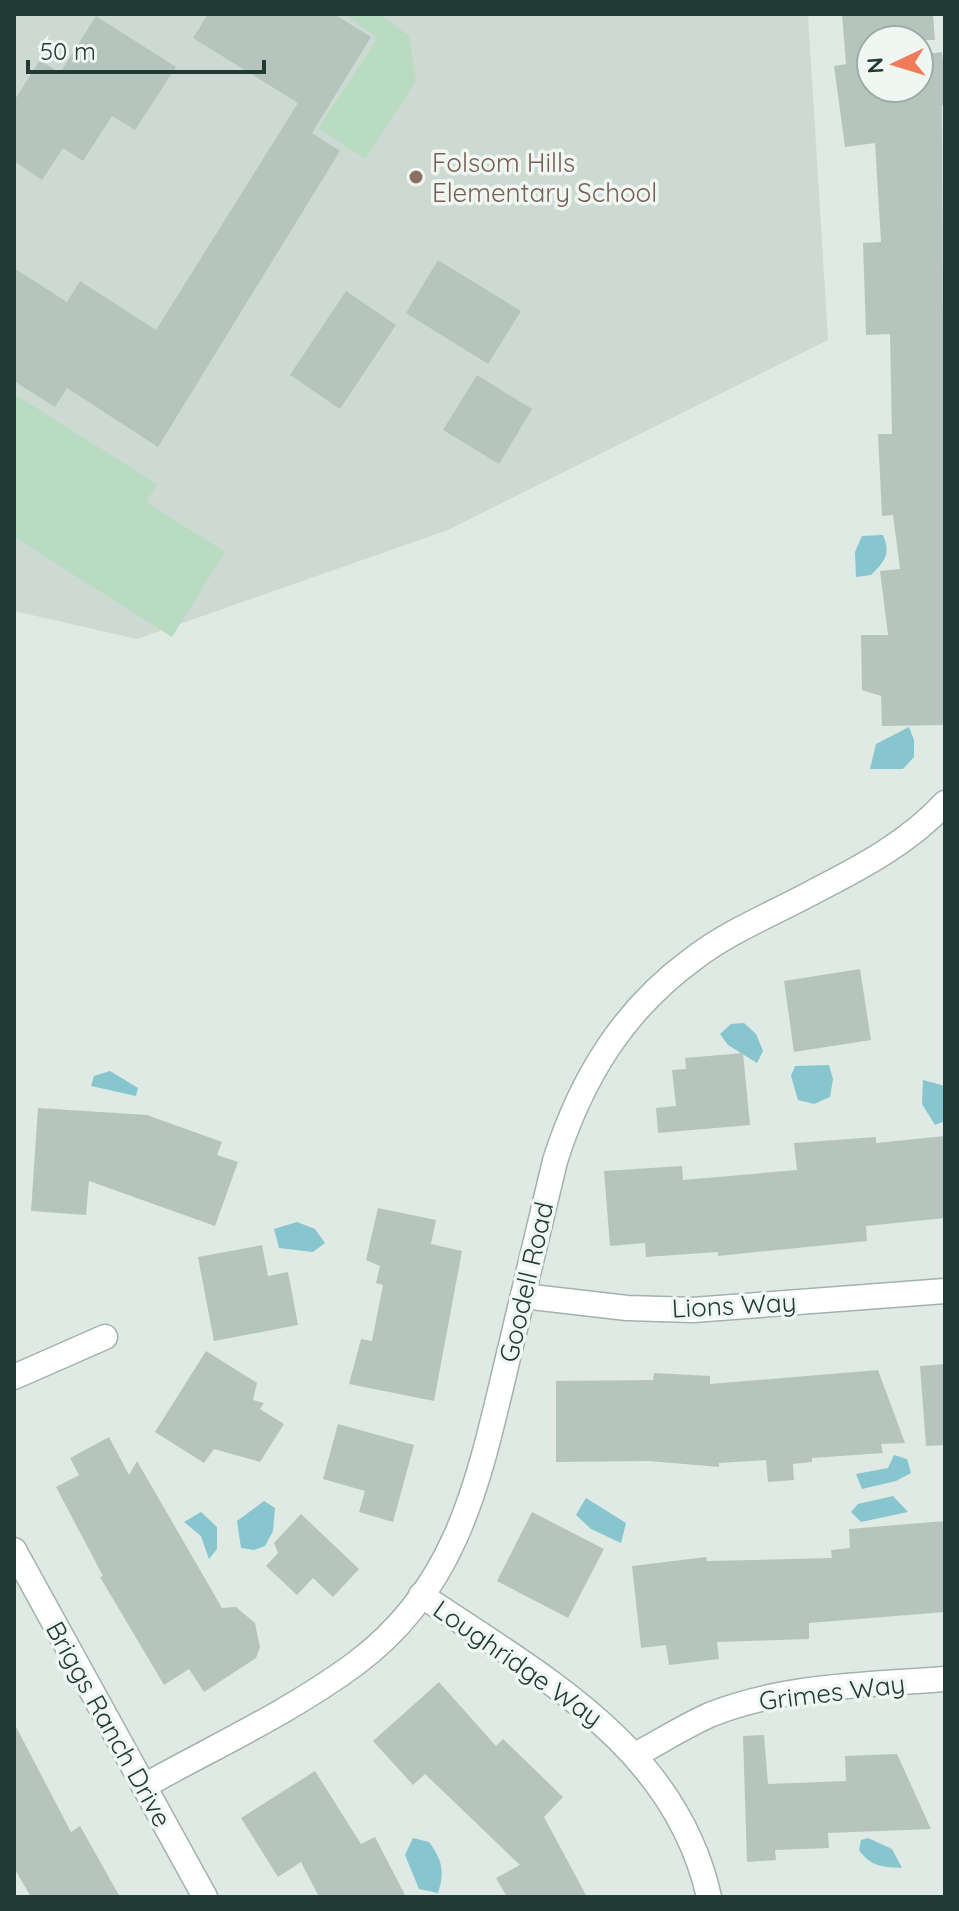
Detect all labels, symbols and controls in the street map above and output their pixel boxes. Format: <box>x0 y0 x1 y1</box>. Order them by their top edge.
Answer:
scale bar <box>28 24 264 74</box>
north arrow <box>855 24 935 104</box>
text: 50 m <box>40 36 96 66</box>
text: N <box>861 56 890 74</box>
place label: Folsom Hills Elementary School <box>432 146 657 209</box>
marker: Folsom Hills Elementary School <box>407 168 425 186</box>
street label: Goodell Road <box>492 1199 560 1365</box>
street label: Lions Way <box>671 1285 797 1325</box>
street label: Loughridge Way <box>427 1592 609 1734</box>
street label: Briggs Ranch Drive <box>39 1615 179 1833</box>
street label: Grimes Way <box>757 1667 907 1717</box>

